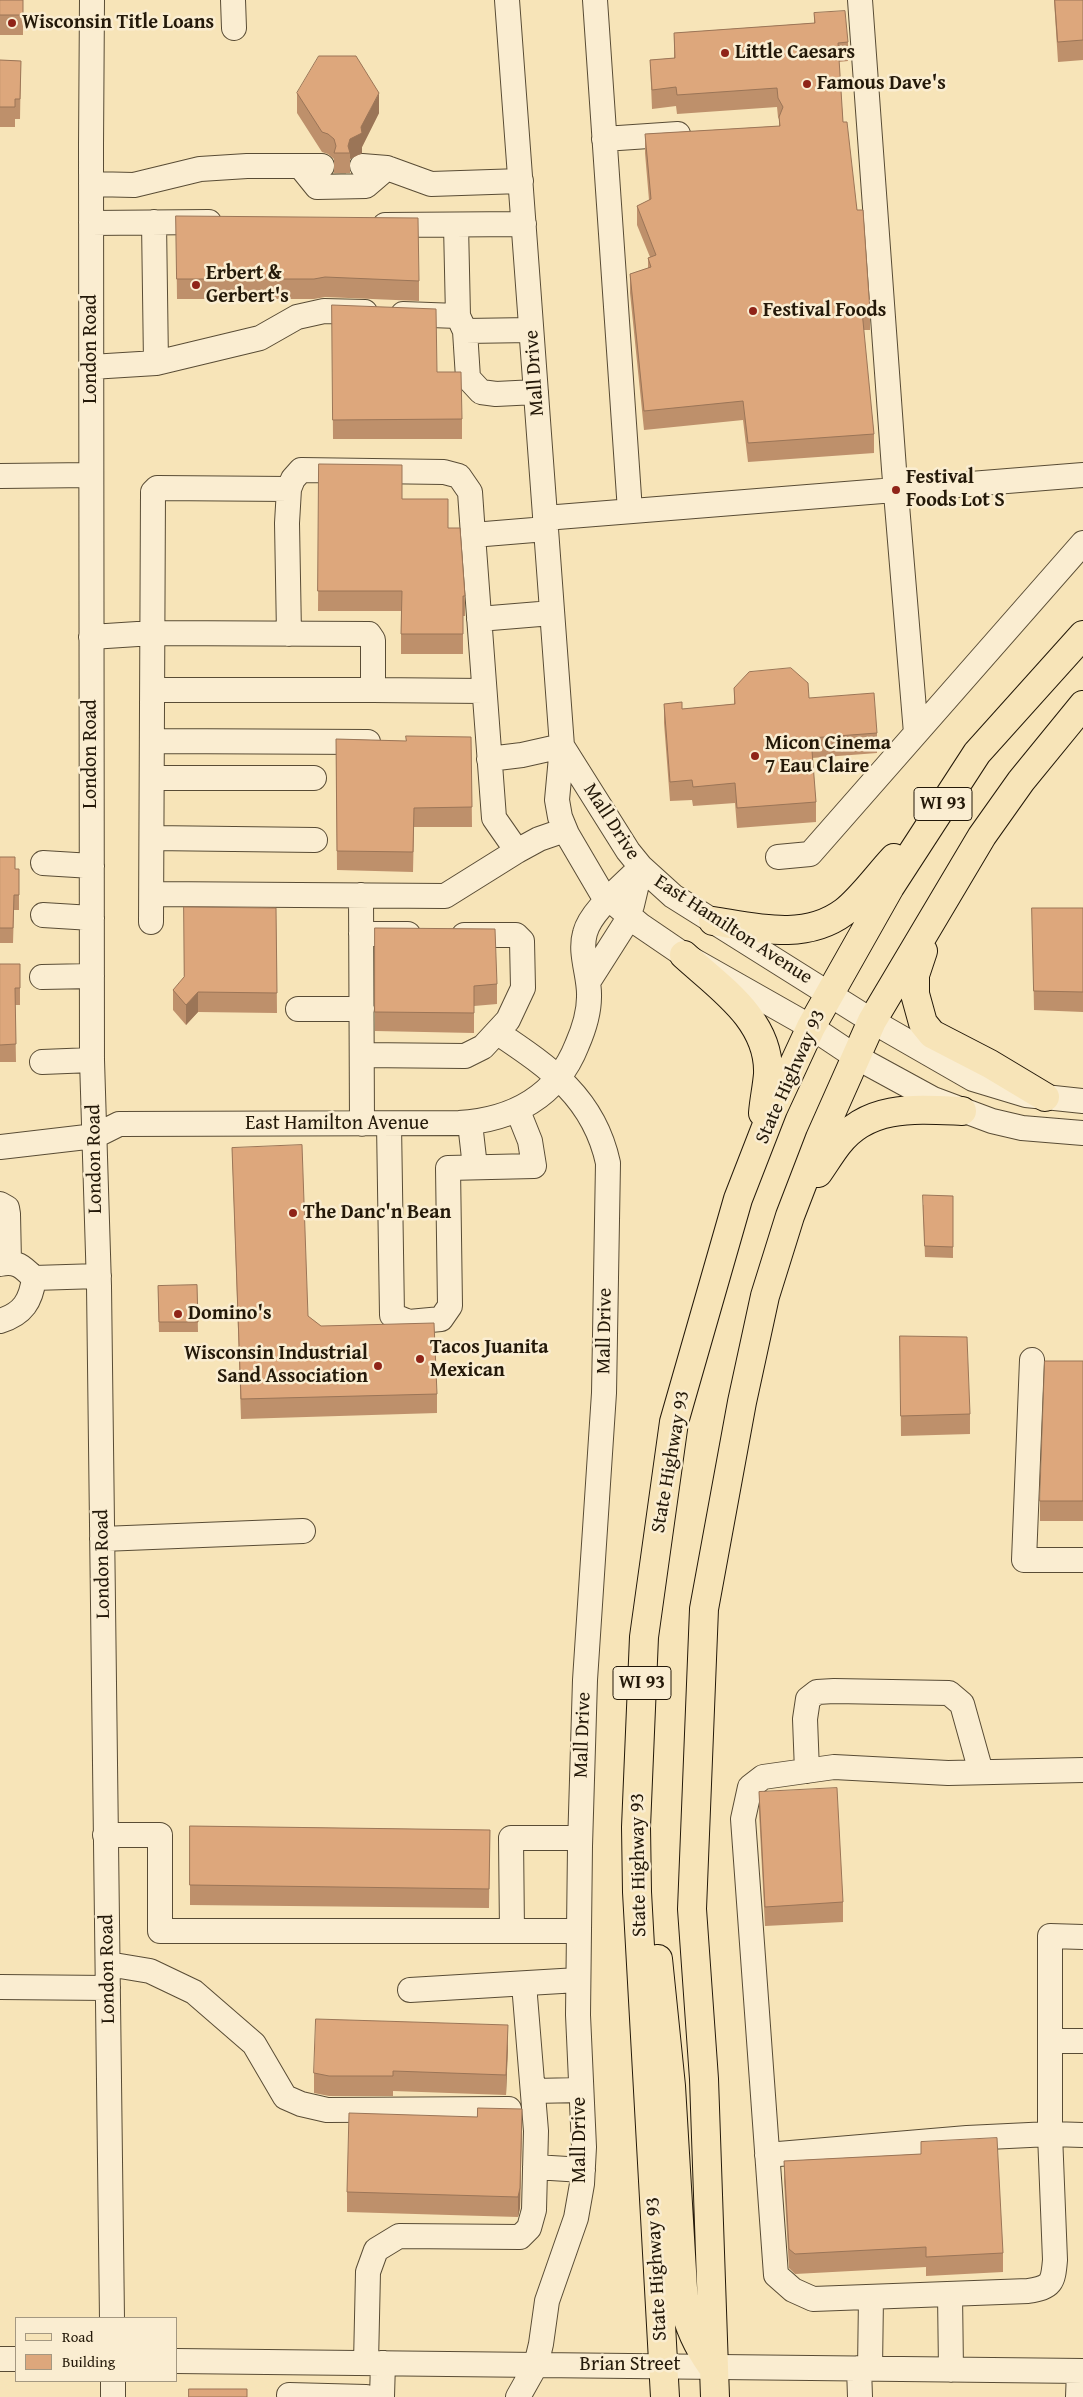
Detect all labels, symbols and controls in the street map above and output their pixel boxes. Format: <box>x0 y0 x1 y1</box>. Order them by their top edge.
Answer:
place label: Wisconsin Title Loans <box>22 11 214 35</box>
marker: Wisconsin Title Loans <box>6 17 18 29</box>
place label: Little Caesars <box>735 41 855 65</box>
marker: Little Caesars <box>719 47 731 59</box>
place label: Famous Dave's <box>817 72 946 96</box>
marker: Famous Dave's <box>801 78 813 90</box>
place label: Erbert & Gerbert's <box>206 262 289 309</box>
marker: Erbert & Gerbert's <box>190 279 202 291</box>
street label: London Road <box>79 294 103 404</box>
place label: Festival Foods <box>763 299 886 323</box>
marker: Festival Foods <box>747 305 759 317</box>
street label: Mall Drive <box>520 329 550 417</box>
place label: Festival Foods Lot S <box>906 466 1005 513</box>
marker: Festival Foods Lot S <box>890 484 902 496</box>
street label: London Road <box>79 699 103 809</box>
place label: Micon Cinema 7 Eau Claire <box>765 732 891 779</box>
marker: Micon Cinema 7 Eau Claire <box>749 750 761 762</box>
street label: Mall Drive <box>577 779 645 865</box>
road number: WI 93 <box>914 788 972 821</box>
street label: East Hamilton Avenue <box>649 870 817 990</box>
street label: State Highway 93 <box>751 1006 831 1148</box>
street label: London Road <box>82 1104 108 1214</box>
street label: East Hamilton Avenue <box>245 1112 429 1136</box>
place label: The Danc'n Bean <box>303 1201 451 1225</box>
marker: The Danc'n Bean <box>287 1207 299 1219</box>
street label: Mall Drive <box>592 1288 618 1374</box>
place label: Domino's <box>188 1302 272 1326</box>
marker: Domino's <box>172 1308 184 1320</box>
place label: Tacos Juanita Mexican <box>430 1336 549 1383</box>
place label: Wisconsin Industrial Sand Association <box>184 1342 368 1389</box>
marker: Tacos Juanita Mexican <box>414 1353 426 1365</box>
marker: Wisconsin Industrial Sand Association <box>372 1360 384 1372</box>
street label: State Highway 93 <box>647 1389 695 1535</box>
street label: London Road <box>90 1509 116 1619</box>
road number: WI 93 <box>613 1666 671 1700</box>
street label: Mall Drive <box>570 1691 596 1779</box>
street label: State Highway 93 <box>626 1793 652 1937</box>
street label: London Road <box>95 1914 121 2024</box>
street label: Mall Drive <box>568 2097 592 2183</box>
street label: State Highway 93 <box>641 2196 673 2342</box>
legend <box>15 2317 178 2382</box>
text: Road <box>62 2326 93 2347</box>
text: Building <box>62 2351 115 2372</box>
street label: Brian Street <box>580 2353 680 2377</box>

